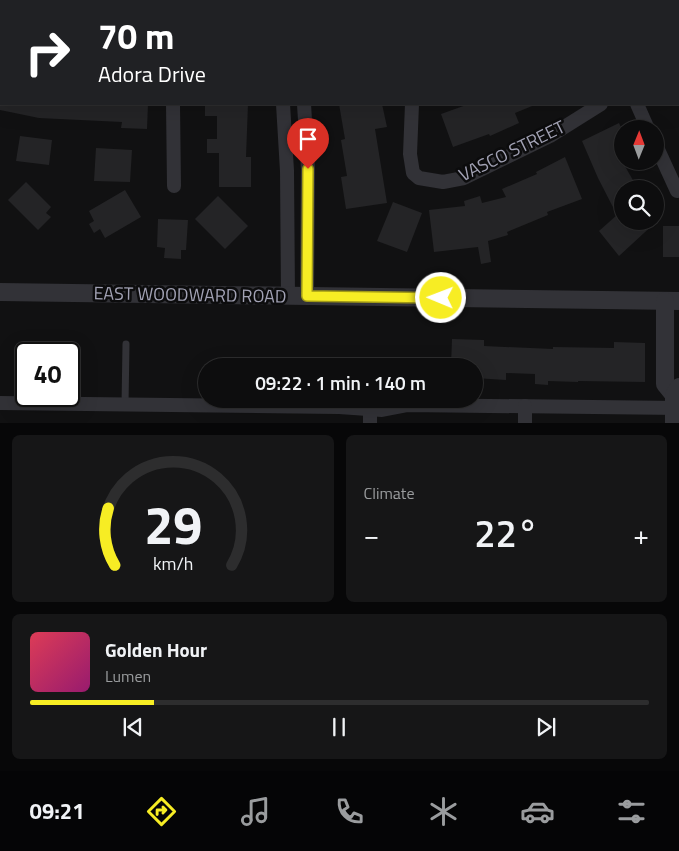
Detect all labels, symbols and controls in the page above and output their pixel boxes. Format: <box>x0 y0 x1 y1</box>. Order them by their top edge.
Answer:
text: 70 m <box>98 9 174 63</box>
icon: right <box>15 20 80 85</box>
text: Adora Drive <box>98 57 206 91</box>
street label: VASCO STREET <box>454 113 570 188</box>
pin <box>287 118 329 169</box>
north arrow <box>614 120 664 170</box>
map controls <box>614 120 664 230</box>
icon: arrive <box>294 125 322 153</box>
button: search <box>614 180 664 230</box>
position arrow <box>414 271 466 323</box>
street label: EAST WOODWARD ROAD <box>93 279 287 310</box>
speed limit sign: 40 <box>15 342 80 407</box>
text: 09:22 · 1 min · 140 m <box>255 368 426 397</box>
text: Climate <box>364 481 415 505</box>
text: 29 <box>144 485 202 564</box>
text: 22° <box>474 504 538 562</box>
text: − <box>364 513 379 556</box>
text: + <box>633 513 649 556</box>
text: km/h <box>153 550 193 577</box>
text: Golden Hour <box>105 635 207 664</box>
text: Lumen <box>105 664 151 688</box>
icon: previous <box>119 713 147 741</box>
icon: pause <box>325 713 353 741</box>
icon: next <box>532 713 560 741</box>
text: 09:21 <box>30 794 84 828</box>
icon: directions <box>144 794 179 829</box>
icon: music <box>238 794 273 829</box>
icon: phone <box>332 794 367 829</box>
icon: climate <box>426 794 461 829</box>
icon: car <box>520 794 555 829</box>
icon: filters <box>614 794 649 829</box>

